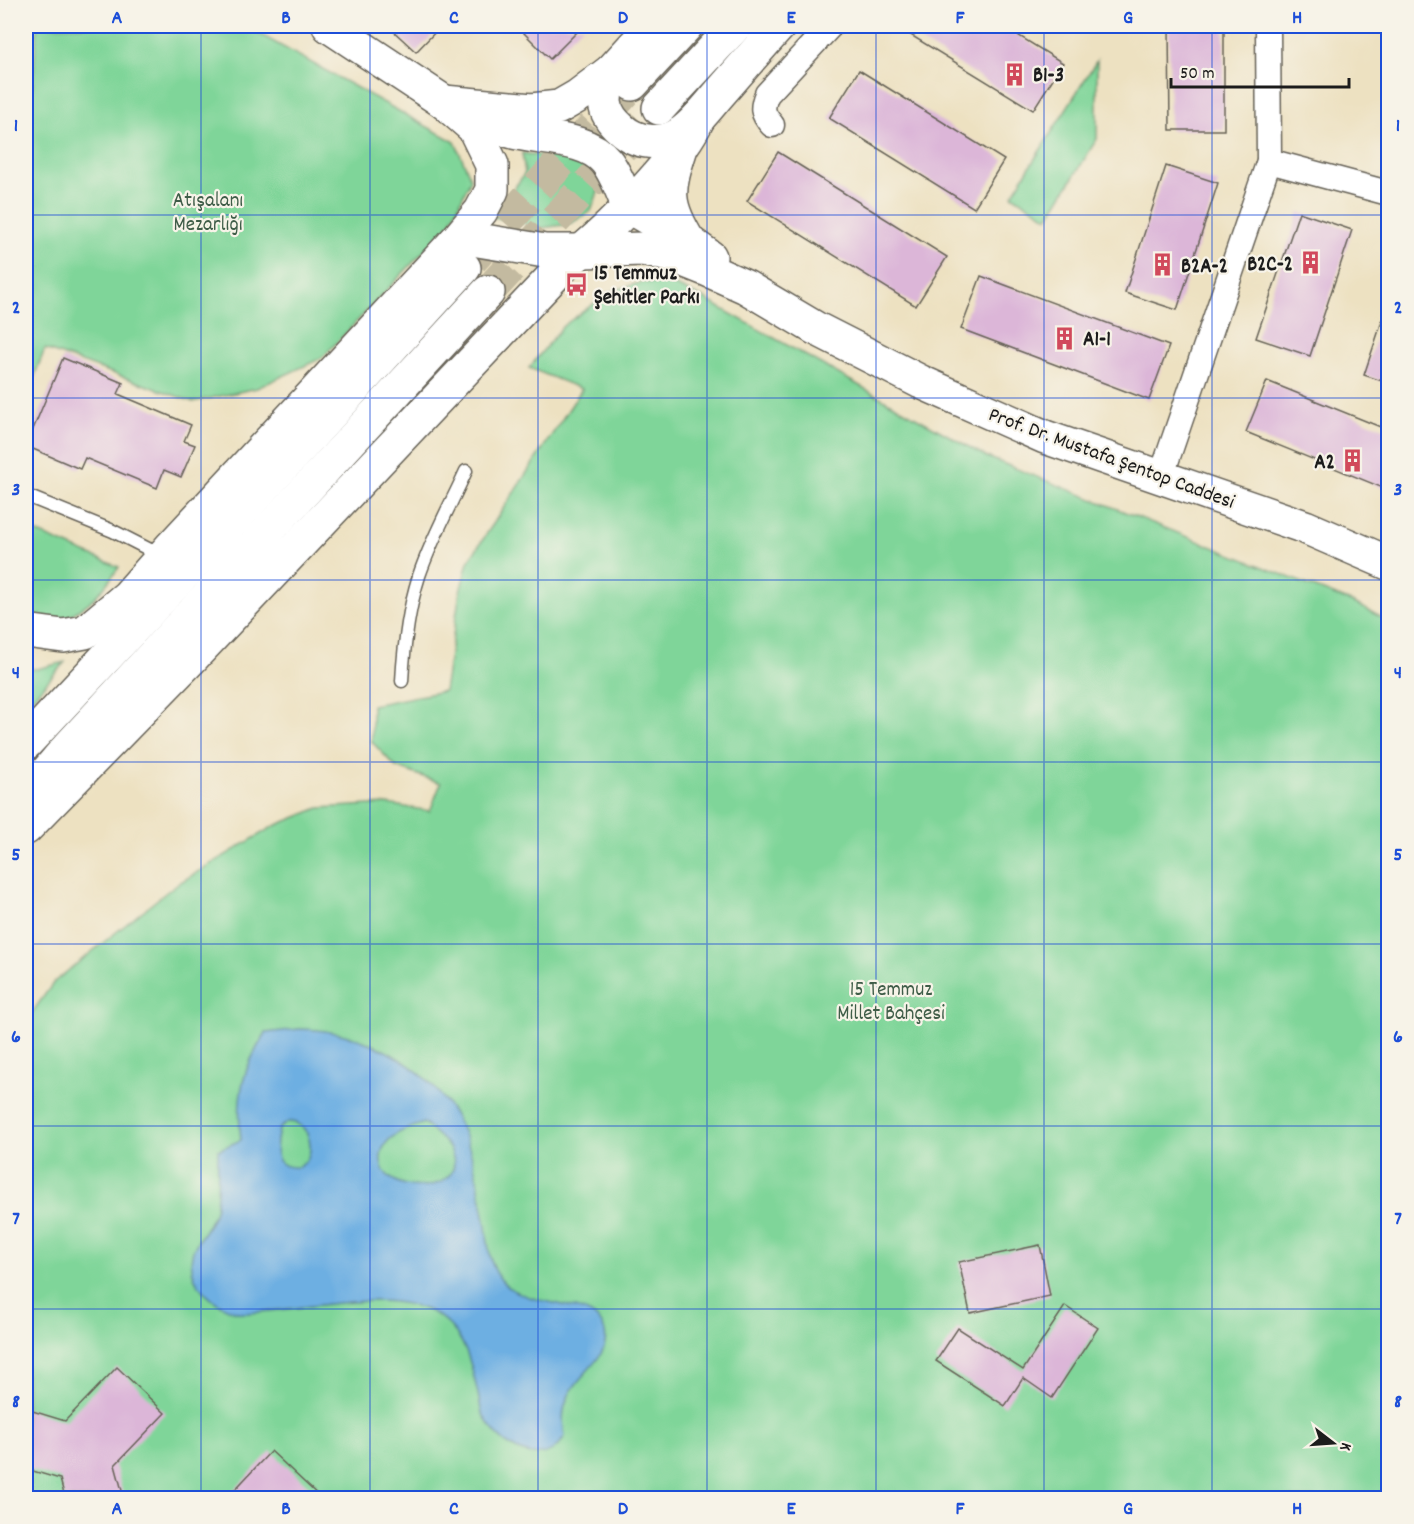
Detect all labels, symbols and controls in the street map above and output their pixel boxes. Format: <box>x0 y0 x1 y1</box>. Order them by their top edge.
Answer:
text: A <box>112 5 123 33</box>
text: B <box>281 5 291 33</box>
text: C <box>449 5 459 33</box>
text: D <box>618 5 629 33</box>
text: E <box>786 5 796 33</box>
text: F <box>956 5 966 33</box>
text: G <box>1123 5 1133 33</box>
text: H <box>1292 5 1302 33</box>
scale bar <box>1171 51 1350 89</box>
building icon: B1-3 <box>1002 61 1028 87</box>
place label: B1-3 <box>1033 62 1064 92</box>
text: 50 m <box>1180 62 1215 87</box>
text: 1 <box>14 113 18 141</box>
text: 1 <box>1396 113 1400 141</box>
park label: Atışalanı Mezarlığı <box>173 187 243 241</box>
building icon: B2C-2 <box>1298 250 1324 276</box>
place label: B2C-2 <box>1247 251 1293 281</box>
building icon: B2A-2 <box>1150 252 1176 278</box>
place label: B2A-2 <box>1181 253 1228 283</box>
place label: 15 Temmuz Şehitler Parkı <box>594 260 700 314</box>
bus stop icon: 15 Temmuz Şehitler Parkı <box>563 271 589 297</box>
text: 2 <box>12 295 20 323</box>
text: 2 <box>1394 295 1402 323</box>
building icon: A1-1 <box>1052 325 1078 351</box>
place label: A1-1 <box>1083 326 1111 356</box>
street label: Prof. Dr. Mustafa Şentop Caddesi <box>984 401 1238 518</box>
building icon: A2 <box>1340 448 1366 474</box>
place label: A2 <box>1314 449 1335 479</box>
text: 3 <box>12 477 20 505</box>
text: 3 <box>1394 477 1402 505</box>
text: 4 <box>12 660 20 688</box>
text: 4 <box>1394 660 1402 688</box>
text: 5 <box>11 842 21 870</box>
text: 5 <box>1393 842 1403 870</box>
park label: 15 Temmuz Millet Bahçesi <box>837 976 945 1030</box>
text: 6 <box>11 1024 21 1052</box>
text: 6 <box>1393 1024 1403 1052</box>
text: 7 <box>12 1206 20 1234</box>
text: 7 <box>1394 1206 1402 1234</box>
text: 8 <box>12 1389 20 1417</box>
text: 8 <box>1394 1389 1402 1417</box>
north arrow <box>1303 1413 1363 1473</box>
text: K <box>1333 1440 1357 1454</box>
text: A <box>112 1496 123 1524</box>
text: B <box>281 1496 291 1524</box>
text: C <box>449 1496 459 1524</box>
text: D <box>618 1496 629 1524</box>
text: E <box>786 1496 796 1524</box>
text: F <box>956 1496 966 1524</box>
text: G <box>1123 1496 1133 1524</box>
text: H <box>1292 1496 1302 1524</box>

